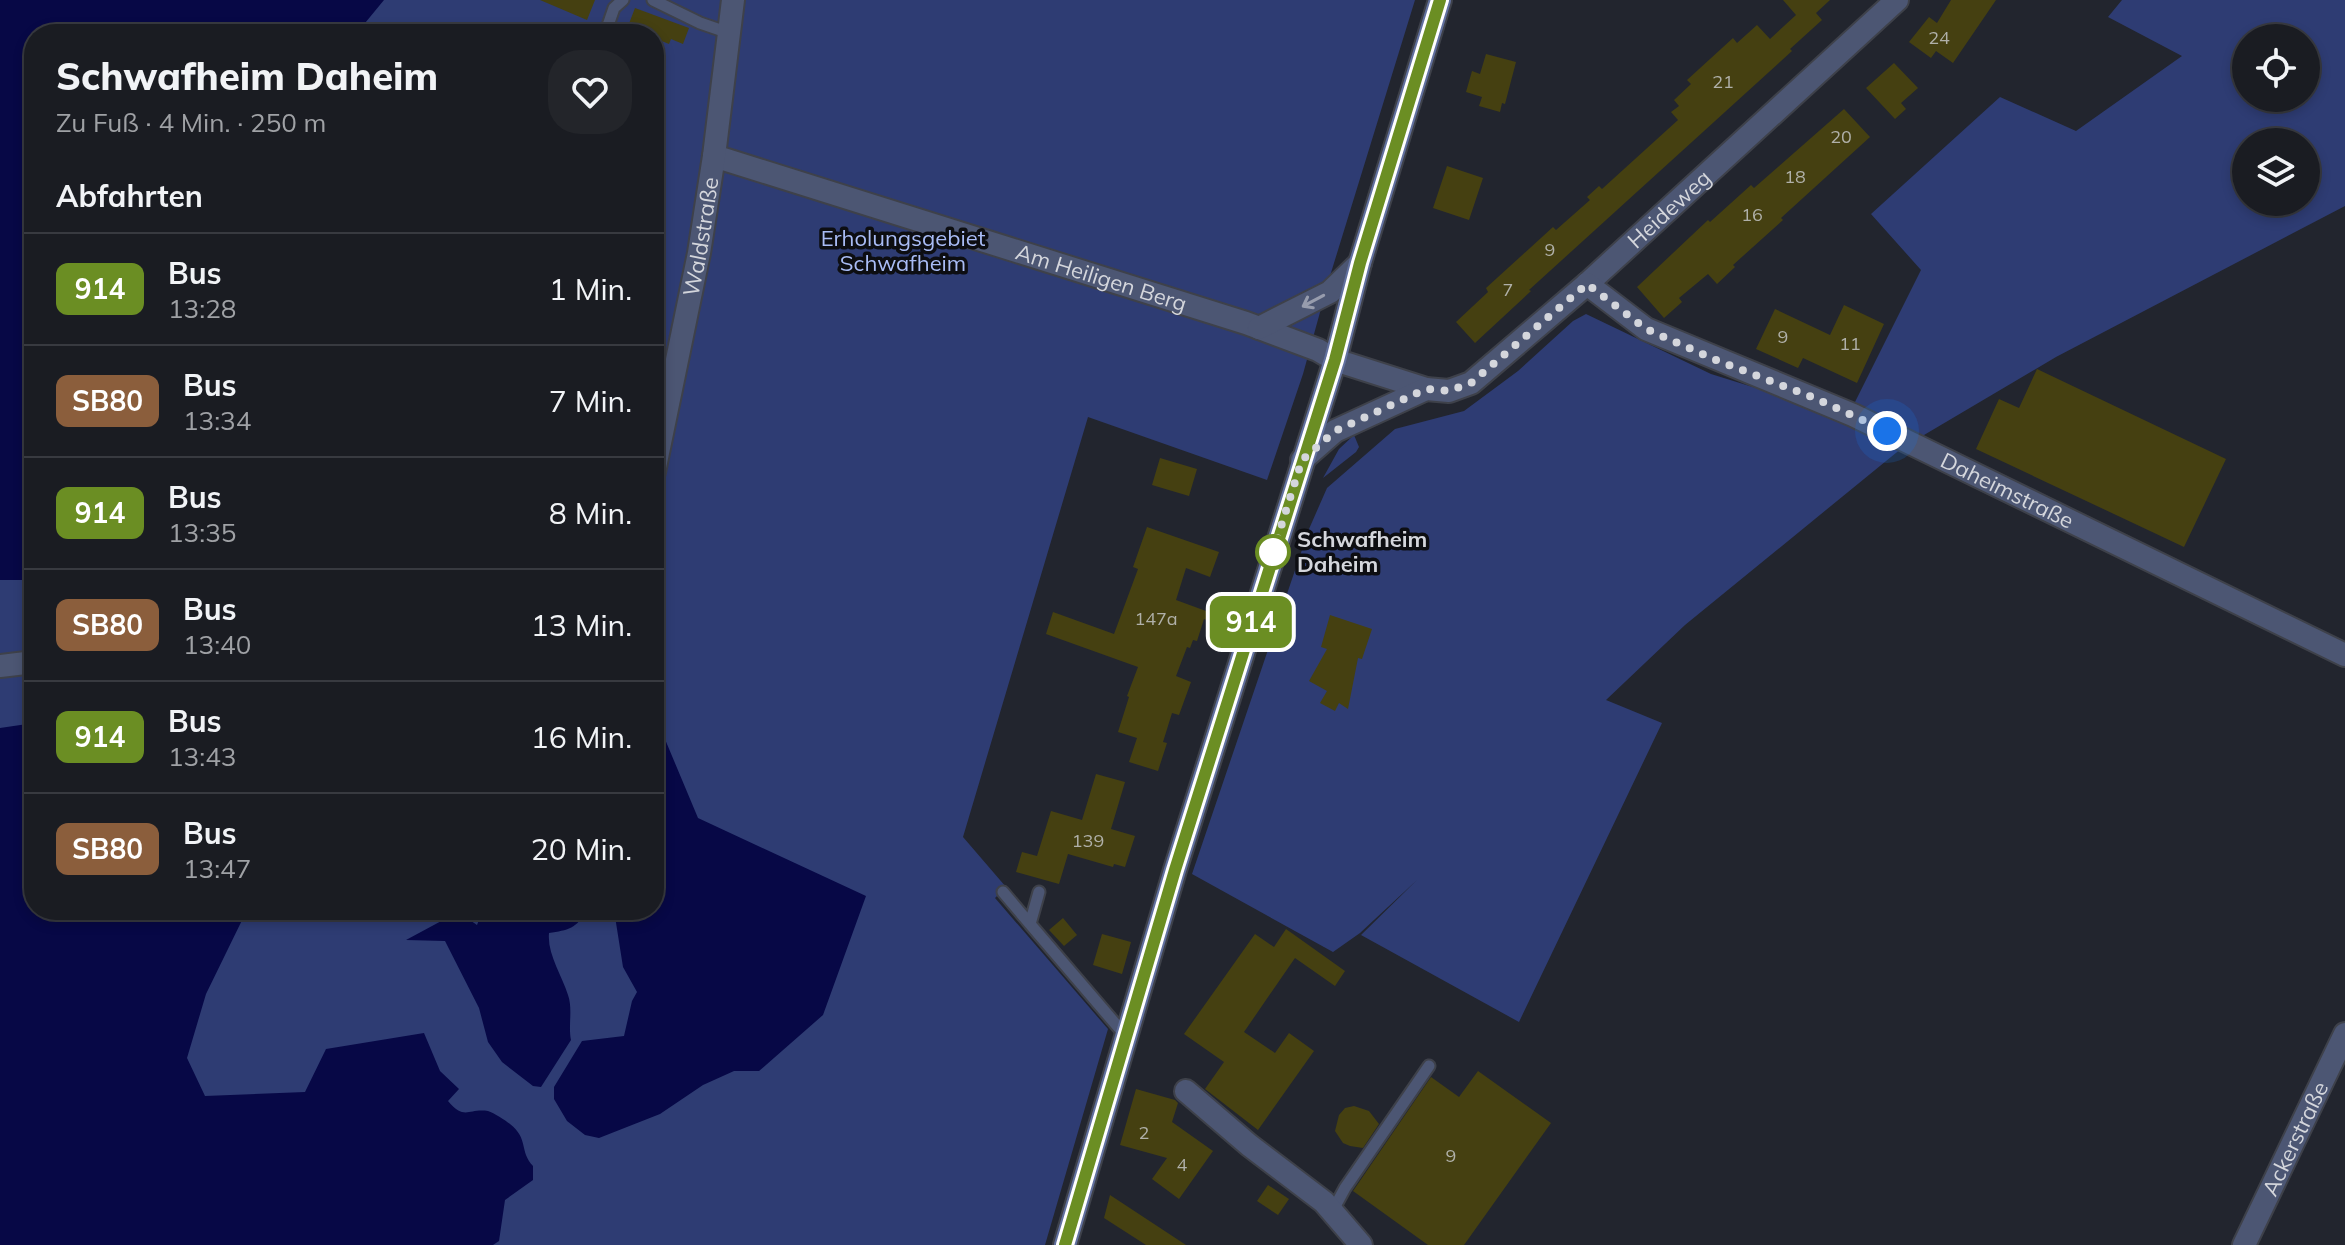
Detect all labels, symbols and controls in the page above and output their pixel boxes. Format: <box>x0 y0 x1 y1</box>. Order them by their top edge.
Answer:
map controls <box>2232 24 2320 216</box>
button: locate <box>2232 24 2320 112</box>
house number: 24 <box>1928 26 1950 49</box>
button: heart <box>548 50 632 134</box>
text: Schwafheim Daheim <box>56 52 438 100</box>
house number: 21 <box>1712 70 1734 93</box>
text: Zu Fuß · 4 Min. · 250 m <box>56 106 326 139</box>
house number: 20 <box>1830 125 1852 148</box>
button: layers <box>2232 128 2320 216</box>
street label: Heideweg <box>1621 164 1717 254</box>
house number: 18 <box>1784 165 1806 188</box>
street label: Waldstraße <box>676 175 725 299</box>
text: Abfahrten <box>56 177 203 215</box>
house number: 16 <box>1741 203 1763 226</box>
park label: Erholungsgebiet Schwafheim <box>821 224 986 277</box>
street label: Am Heiligen Berg <box>1012 238 1190 318</box>
house number: 9 <box>1545 238 1555 261</box>
text: Bus <box>168 254 222 292</box>
text: 1 Min. <box>549 270 632 308</box>
text: 914 <box>75 271 125 306</box>
house number: 7 <box>1503 278 1513 301</box>
text: 13:28 <box>168 292 236 325</box>
one-way arrow <box>1302 294 1326 310</box>
house number: 9 <box>1778 325 1788 348</box>
house number: 11 <box>1839 332 1861 355</box>
text: Bus <box>183 366 237 404</box>
text: 7 Min. <box>549 382 632 420</box>
text: SB80 <box>72 383 143 418</box>
text: 13:34 <box>183 404 251 437</box>
your location <box>1867 411 1907 451</box>
street label: Daheimstraße <box>1936 446 2078 535</box>
text: Bus <box>168 478 222 516</box>
text: 8 Min. <box>549 494 632 532</box>
text: 914 <box>75 495 125 530</box>
text: 13:35 <box>168 516 236 549</box>
place label: Schwafheim Daheim <box>1297 525 1427 578</box>
marker: Schwafheim Daheim <box>1256 535 1290 569</box>
text: Bus <box>183 590 237 628</box>
line badge: 914 <box>1205 596 1297 648</box>
text: 914 <box>1226 604 1276 639</box>
text: 13 Min. <box>531 606 632 644</box>
text: SB80 <box>72 607 143 642</box>
house number: 147a <box>1134 607 1178 630</box>
text: 13:40 <box>183 628 251 661</box>
text: Bus <box>168 702 222 740</box>
text: 16 Min. <box>531 718 632 756</box>
text: 914 <box>75 719 125 754</box>
text: 13:43 <box>168 740 236 773</box>
text: Bus <box>183 814 237 852</box>
house number: 139 <box>1072 829 1104 852</box>
text: 20 Min. <box>531 830 632 868</box>
text: SB80 <box>72 831 143 866</box>
text: 13:47 <box>183 852 251 885</box>
street label: Ackerstraße <box>2256 1077 2334 1200</box>
house number: 2 <box>1139 1121 1149 1144</box>
house number: 9 <box>1446 1144 1456 1167</box>
house number: 4 <box>1177 1153 1188 1176</box>

